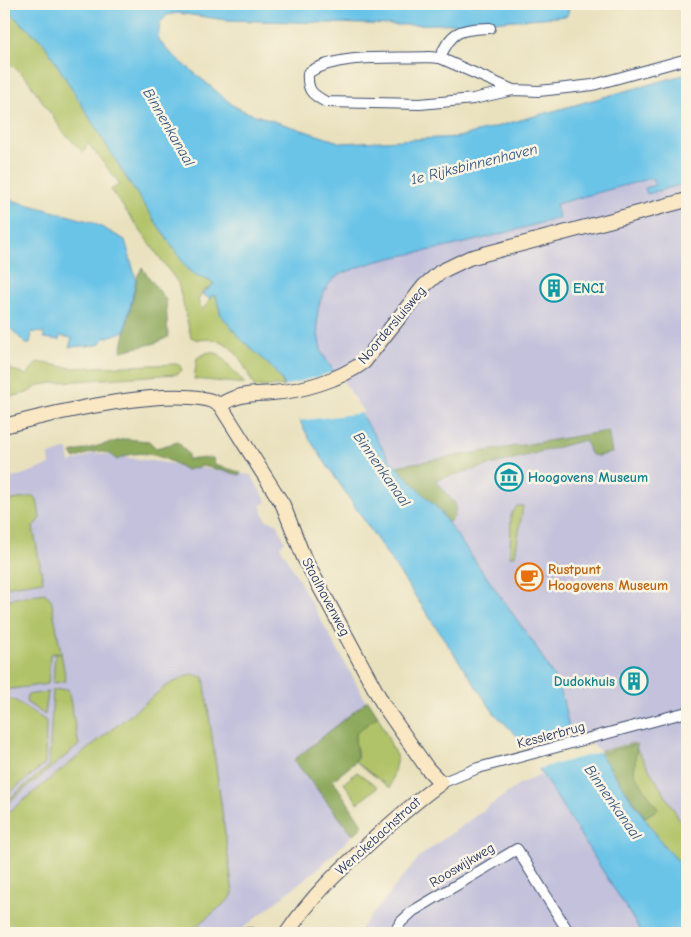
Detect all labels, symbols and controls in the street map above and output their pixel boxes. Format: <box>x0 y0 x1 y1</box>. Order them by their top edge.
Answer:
water label: Binnenkanaal <box>139 85 199 170</box>
water label: 1e Rijksbinnenhaven <box>409 140 539 188</box>
building icon: ENCI <box>539 273 569 303</box>
place label: ENCI <box>573 280 605 297</box>
street label: Noordersluisweg <box>354 282 430 368</box>
water label: Binnenkanaal <box>350 428 415 510</box>
museum icon: Hoogovens Museum <box>494 462 524 492</box>
place label: Hoogovens Museum <box>528 469 648 486</box>
street label: Staalhavenweg <box>298 555 354 639</box>
place label: Rustpunt Hoogovens Museum <box>548 561 668 594</box>
cafe icon: Rustpunt Hoogovens Museum <box>514 562 544 592</box>
building icon: Dudokhuis <box>619 666 649 696</box>
place label: Dudokhuis <box>554 673 615 690</box>
street label: Kesslerbrug <box>515 718 587 752</box>
water label: Binnenkanaal <box>581 761 646 843</box>
street label: Wenckebachstraat <box>332 793 425 879</box>
street label: Rooswijkweg <box>426 839 498 891</box>

